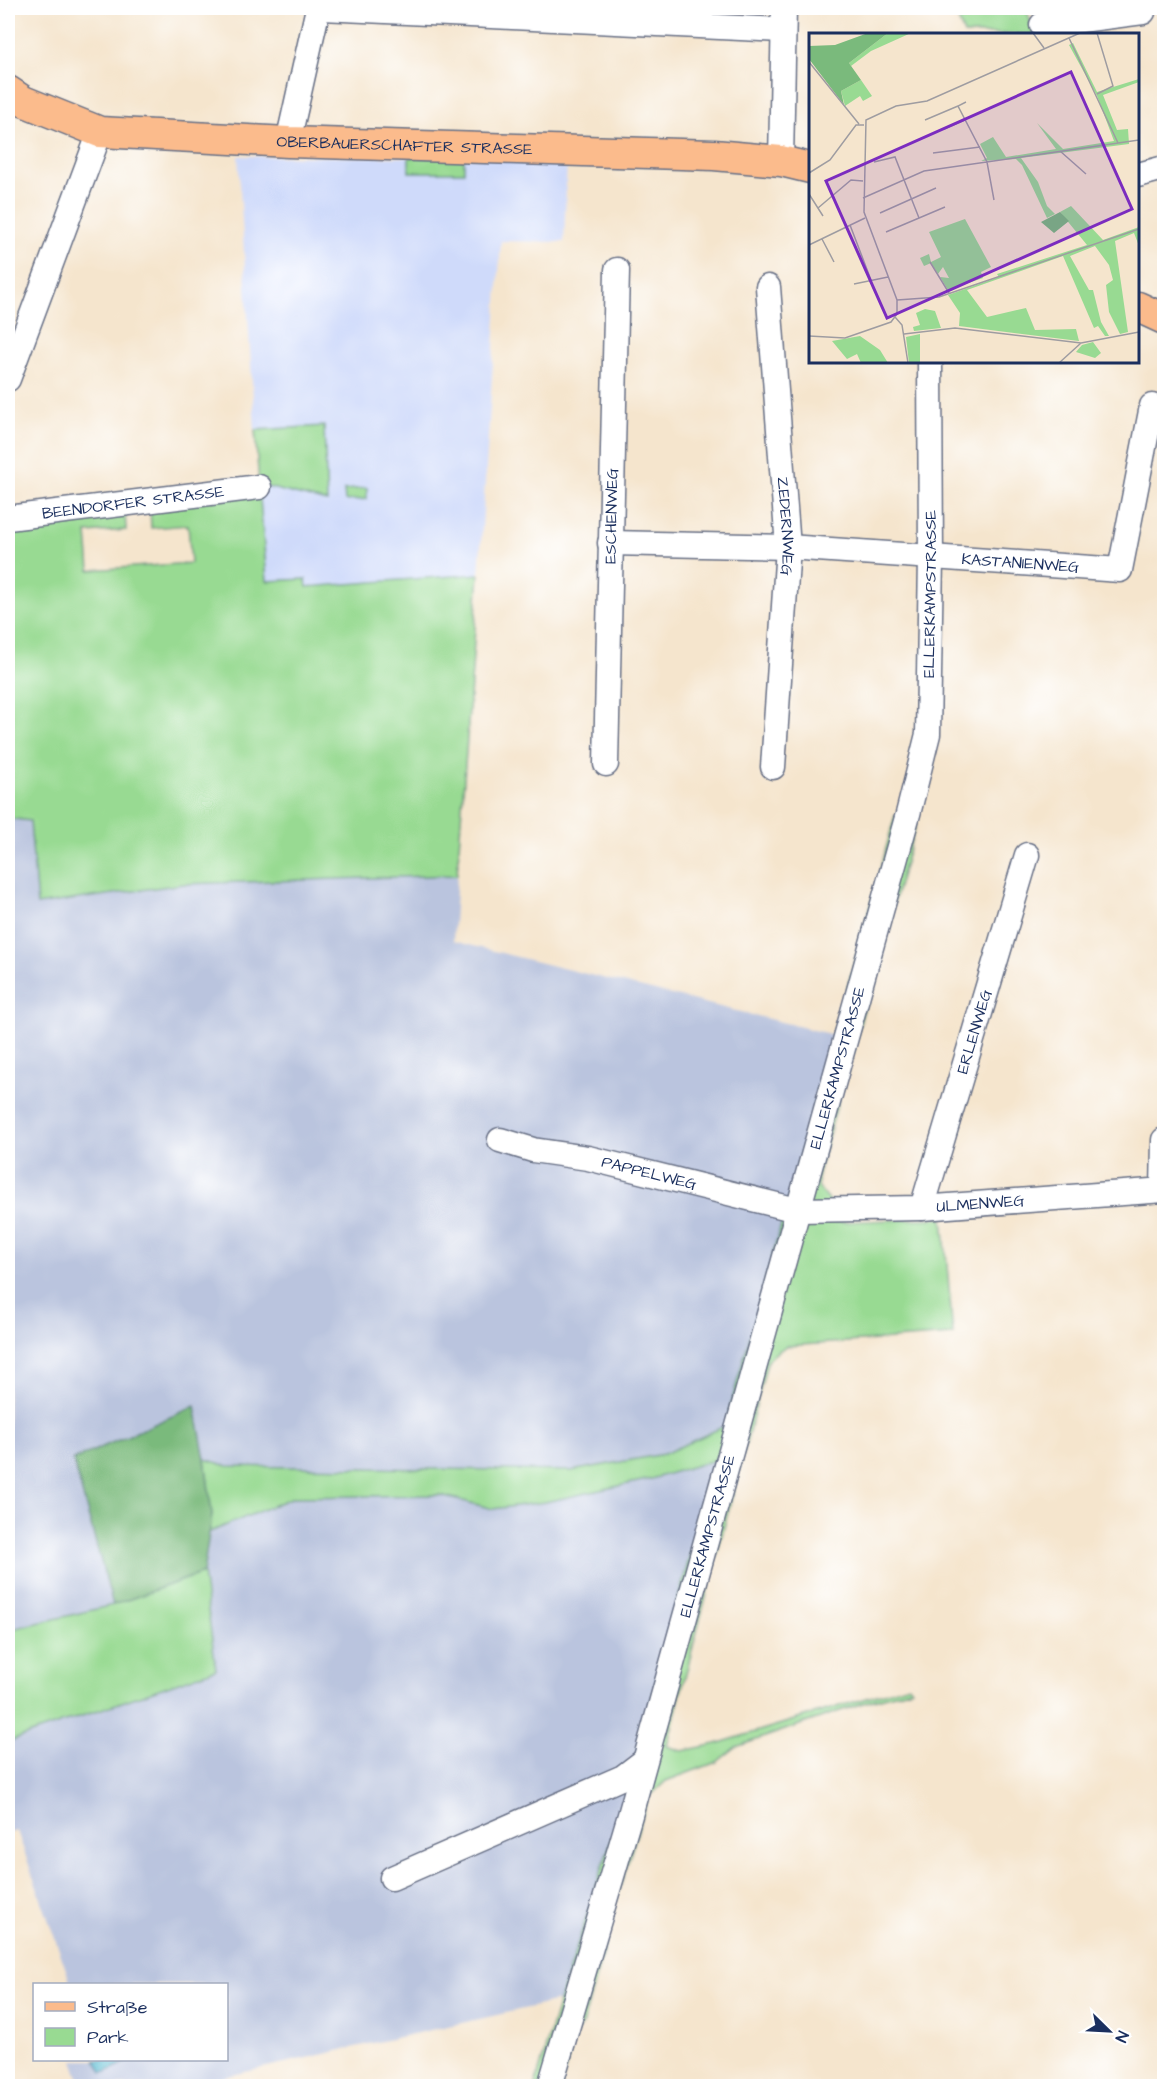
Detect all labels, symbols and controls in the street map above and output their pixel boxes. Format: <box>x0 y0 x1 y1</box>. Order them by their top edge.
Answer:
inset map <box>809 33 1139 363</box>
street label: OBERBAUERSCHAFTER STRASSE <box>276 130 534 160</box>
street label: ESCHENWEG <box>599 468 624 564</box>
street label: ZEDERNWEG <box>772 476 799 576</box>
street label: BEENDORFER STRASSE <box>41 480 226 525</box>
street label: ELLERKAMPSTRASSE <box>918 509 942 678</box>
street label: KASTANIENWEG <box>961 548 1080 578</box>
street label: ELLERKAMPSTRASSE <box>804 984 871 1152</box>
street label: ERLENWEG <box>952 987 997 1076</box>
street label: PAPPELWEG <box>599 1151 699 1196</box>
street label: ULMENWEG <box>936 1189 1025 1218</box>
street label: ELLERKAMPSTRASSE <box>674 1452 741 1620</box>
legend <box>33 1983 228 2061</box>
text: Straße <box>87 1995 148 2020</box>
north arrow <box>1079 2001 1139 2061</box>
text: Park <box>87 2025 129 2050</box>
text: N <box>1110 2028 1134 2046</box>

